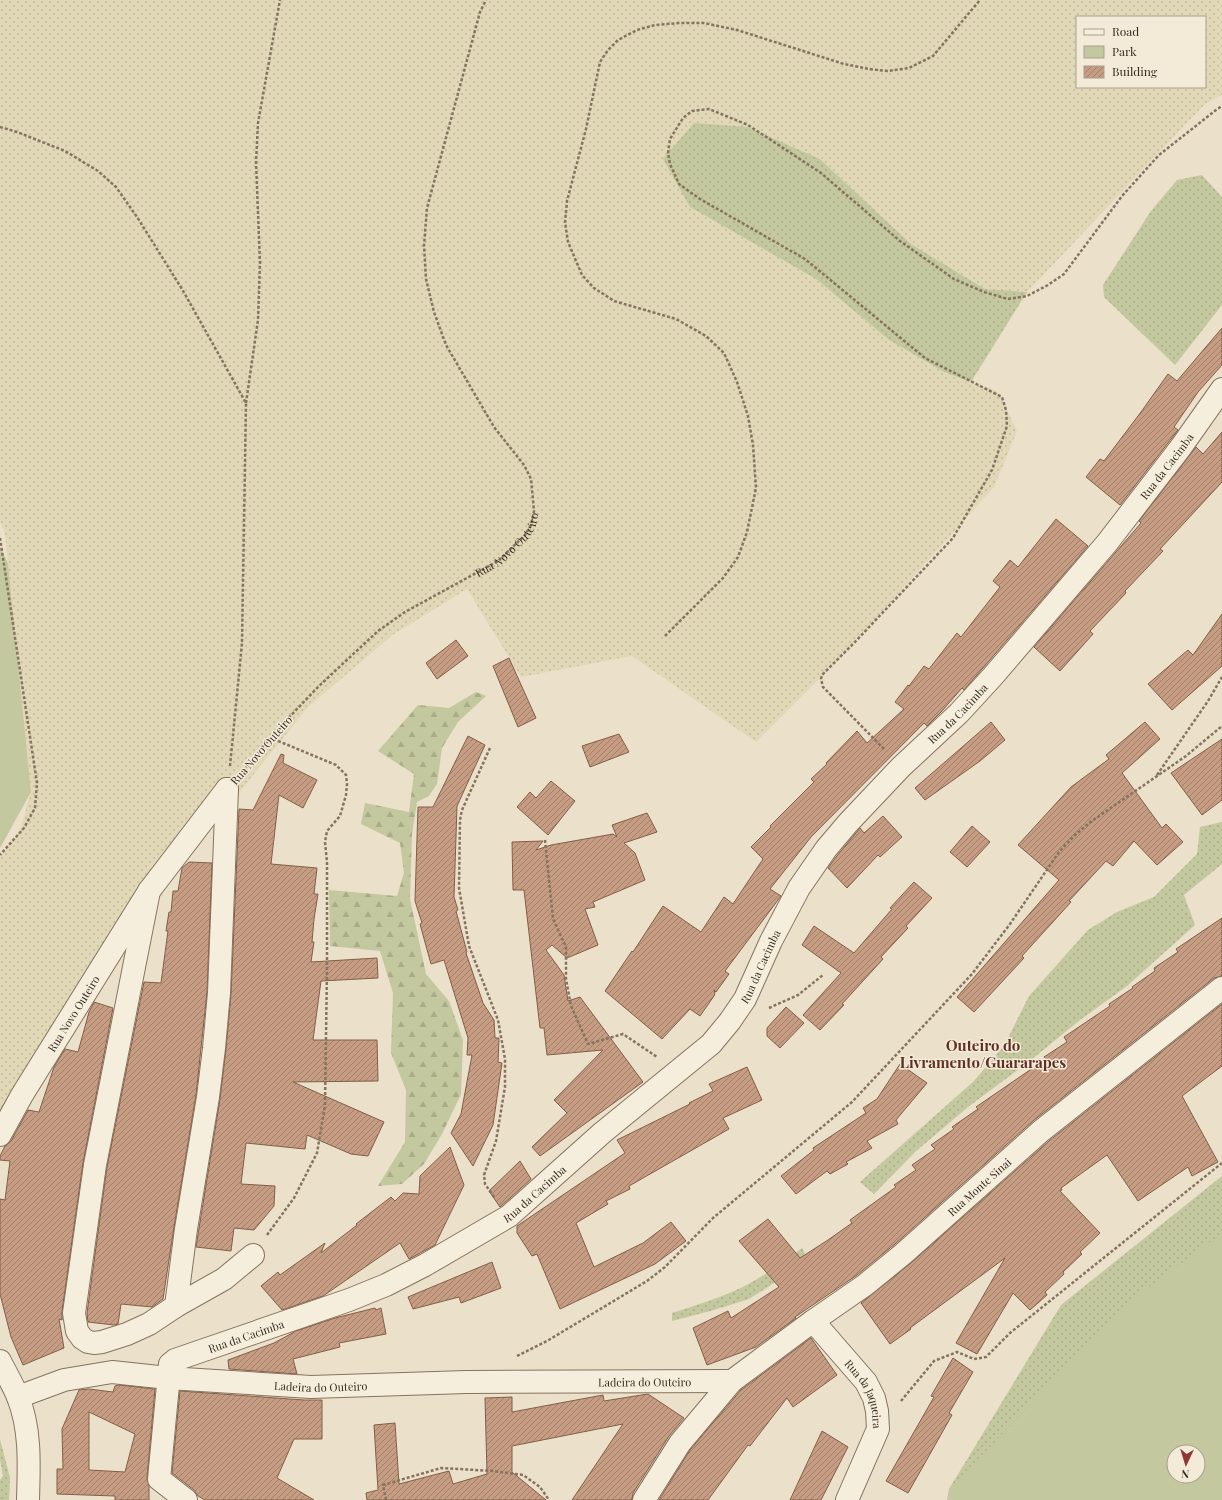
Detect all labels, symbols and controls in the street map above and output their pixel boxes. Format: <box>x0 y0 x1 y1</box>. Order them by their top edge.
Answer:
legend <box>1076 16 1206 88</box>
text: Road <box>1112 23 1139 39</box>
text: Park <box>1112 43 1137 59</box>
text: Building <box>1112 63 1158 79</box>
street label: Rua da Cacimba <box>1136 429 1196 502</box>
street label: Rua Novo Outeiro <box>472 511 541 580</box>
street label: Rua da Cacimba <box>924 679 991 746</box>
street label: Rua Novo Outeiro <box>227 712 295 788</box>
street label: Rua da Cacimba <box>737 926 784 1006</box>
street label: Rua Novo Outeiro <box>43 972 102 1054</box>
district label: Outeiro do Livramento/Guararapes <box>900 1035 1066 1072</box>
street label: Rua Monte Sinai <box>944 1154 1014 1219</box>
street label: Rua da Cacimba <box>500 1161 569 1225</box>
street label: Rua da Cacimba <box>206 1315 286 1356</box>
street label: Rua da Jaqueira <box>842 1356 885 1429</box>
street label: Ladeira do Outeiro <box>598 1374 691 1389</box>
street label: Ladeira do Outeiro <box>274 1377 368 1395</box>
north arrow <box>1166 1444 1206 1484</box>
text: N <box>1181 1467 1190 1482</box>

